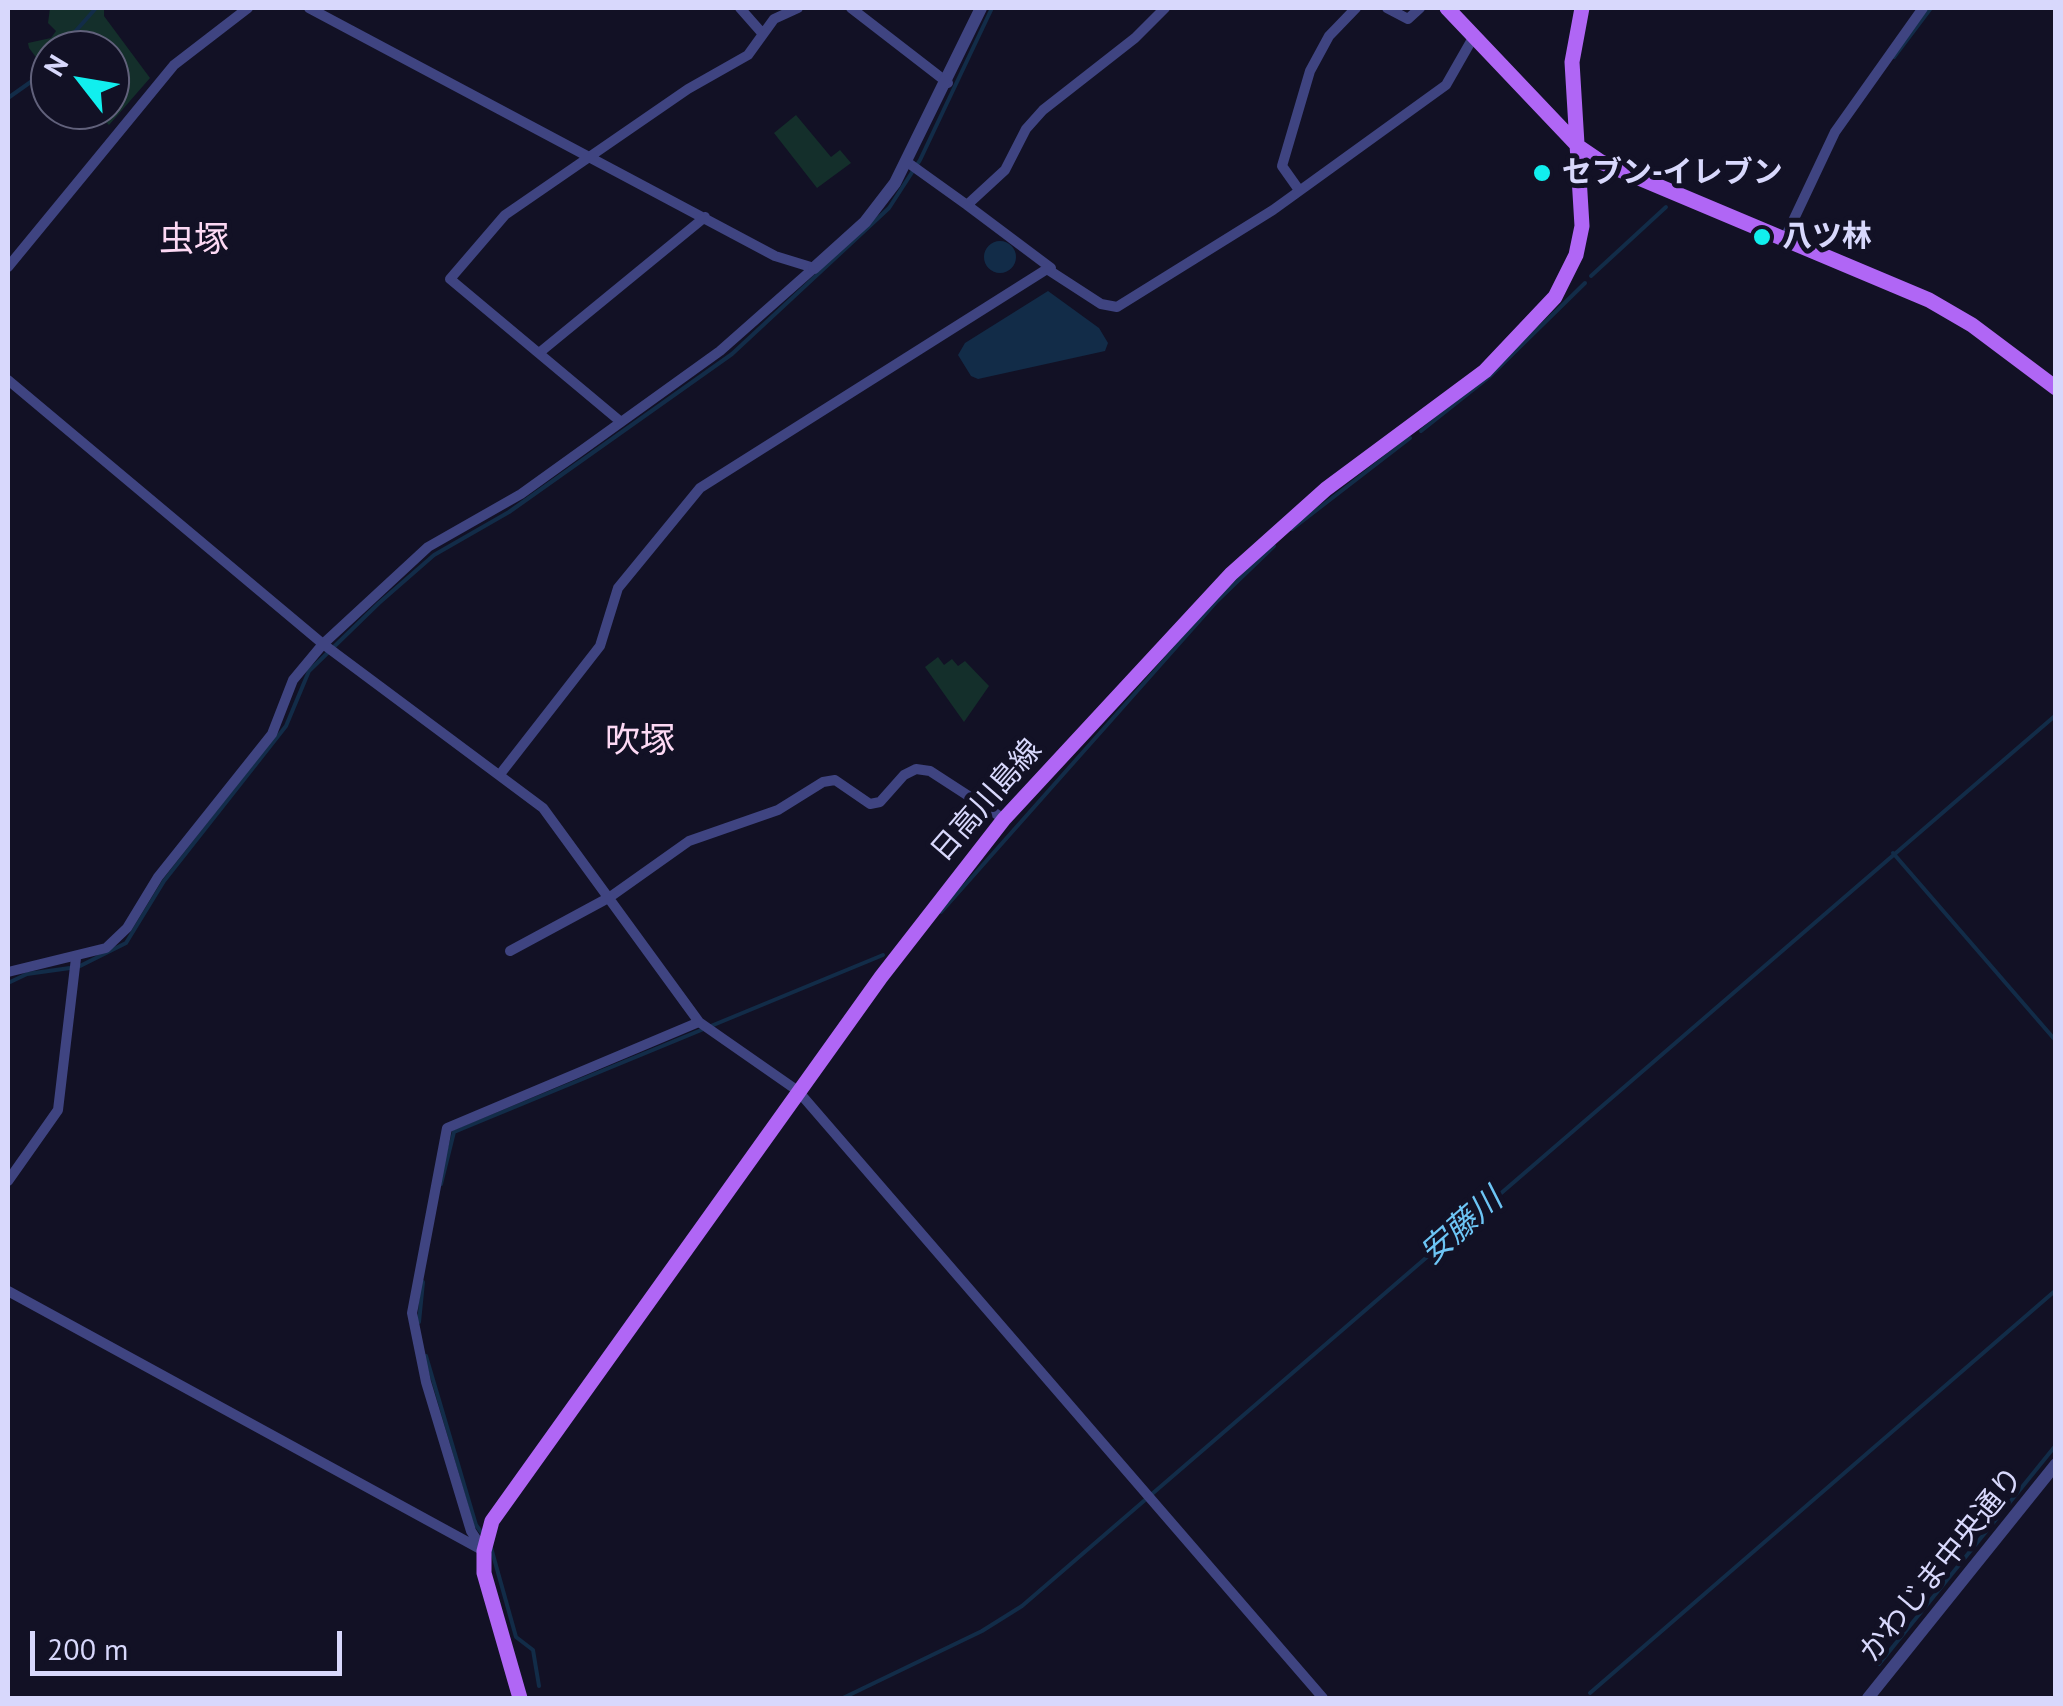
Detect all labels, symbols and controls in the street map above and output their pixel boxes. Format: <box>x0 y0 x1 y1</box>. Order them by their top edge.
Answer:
north arrow <box>30 30 130 130</box>
text: N <box>35 48 76 83</box>
place label: セブン-イレブン <box>1562 155 1783 191</box>
marker: セブン-イレブン <box>1531 162 1553 184</box>
place label: 八ツ林 <box>1782 219 1872 255</box>
district label: 虫塚 <box>159 220 229 262</box>
marker: 八ツ林 <box>1751 226 1773 248</box>
district label: 吹塚 <box>605 721 675 763</box>
street label: 日高川島線 <box>924 733 1050 869</box>
water label: 安藤川 <box>1413 1181 1511 1273</box>
street label: かわじま中央通り <box>1852 1460 2032 1670</box>
scale bar <box>35 1611 348 1673</box>
text: 200 m <box>47 1629 128 1668</box>

